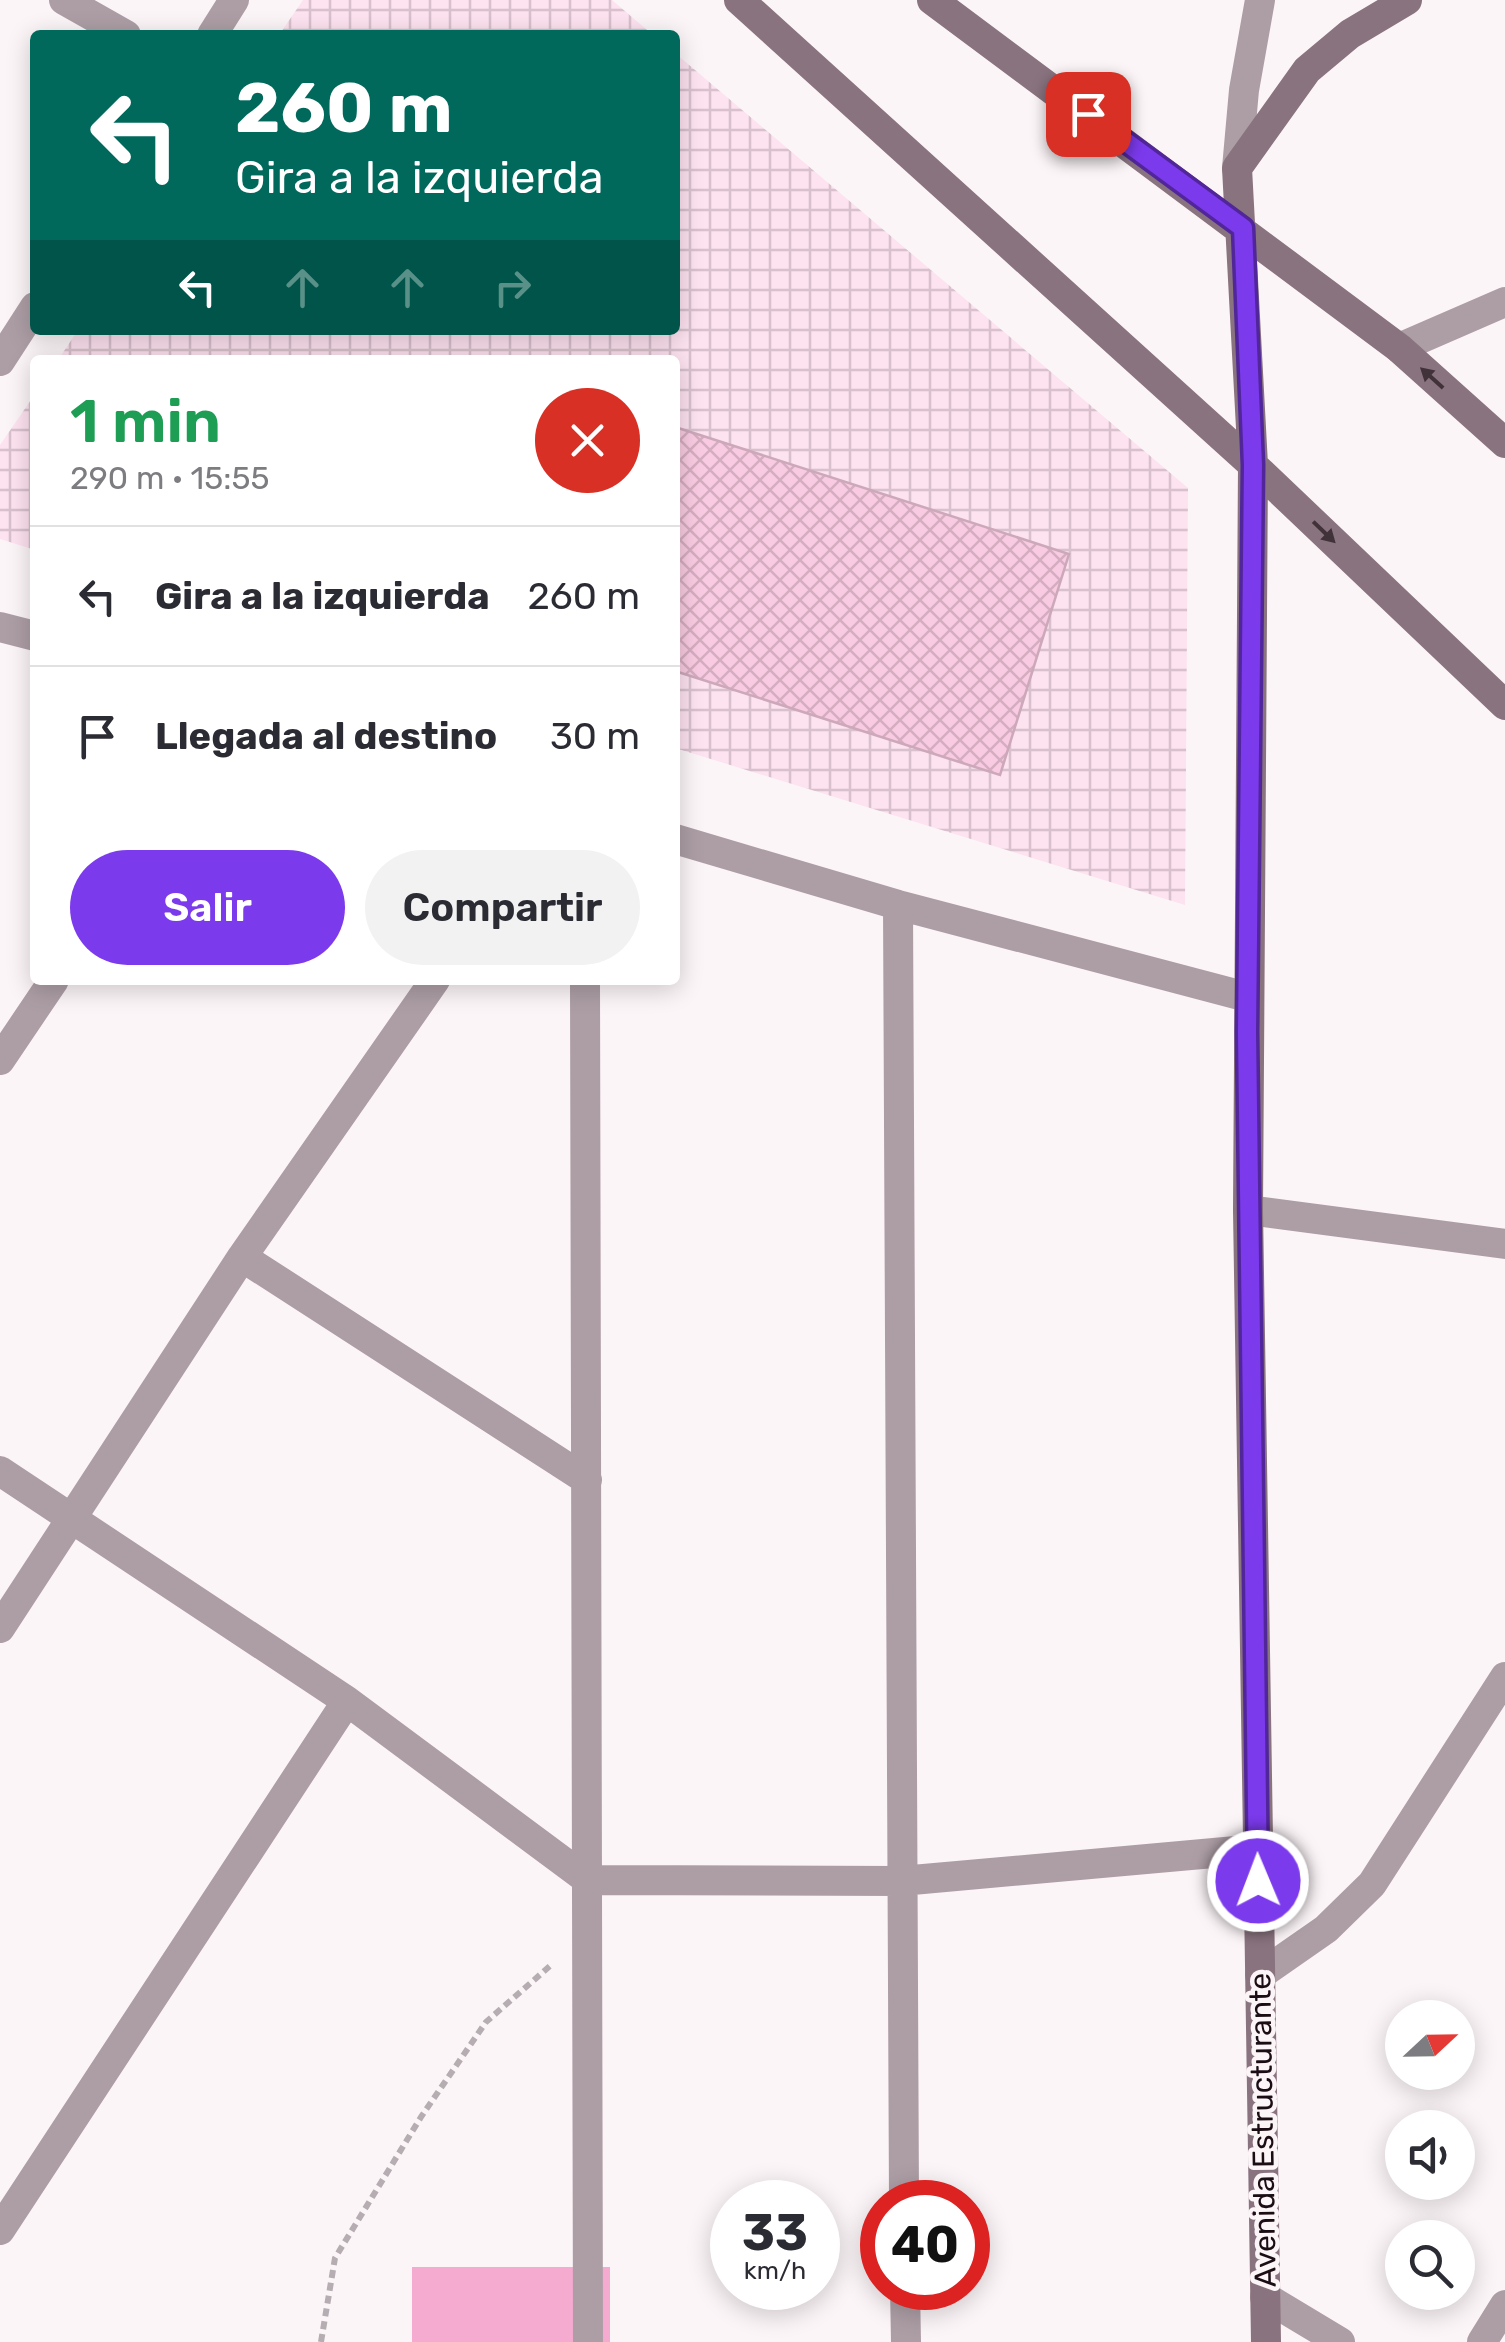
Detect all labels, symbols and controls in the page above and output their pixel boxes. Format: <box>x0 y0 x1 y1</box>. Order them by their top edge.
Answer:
text: 260 m <box>235 67 453 150</box>
icon: left <box>70 70 200 200</box>
pin <box>1046 72 1131 157</box>
icon: arrive <box>1061 87 1116 142</box>
text: Gira a la izquierda <box>235 151 604 204</box>
icon: left <box>170 260 225 315</box>
icon: ahead <box>275 260 330 315</box>
icon: ahead <box>380 260 435 315</box>
icon: right <box>485 260 540 315</box>
one-way arrow <box>1420 367 1444 390</box>
text: 1 min <box>70 386 221 457</box>
button: close <box>535 388 640 493</box>
text: 290 m · 15:55 <box>70 459 270 497</box>
one-way arrow <box>1311 520 1335 543</box>
icon: left <box>70 569 125 624</box>
text: Gira a la izquierda <box>155 573 490 619</box>
text: 260 m <box>528 573 640 619</box>
icon: arrive <box>70 709 125 764</box>
text: Llegada al destino <box>155 713 497 759</box>
text: 30 m <box>550 713 640 759</box>
button: Salir <box>70 850 345 965</box>
button: Compartir <box>365 850 640 965</box>
position arrow <box>1206 1829 1310 1933</box>
street label: Avenida Estructurante <box>1242 1972 1284 2288</box>
north arrow <box>1385 2000 1475 2090</box>
map controls <box>1385 2000 1475 2310</box>
button: sound <box>1385 2110 1475 2200</box>
speed limit sign: 40 <box>860 2180 990 2310</box>
text: 33 <box>742 2203 808 2263</box>
button: search <box>1385 2220 1475 2310</box>
text: km/h <box>744 2256 806 2285</box>

